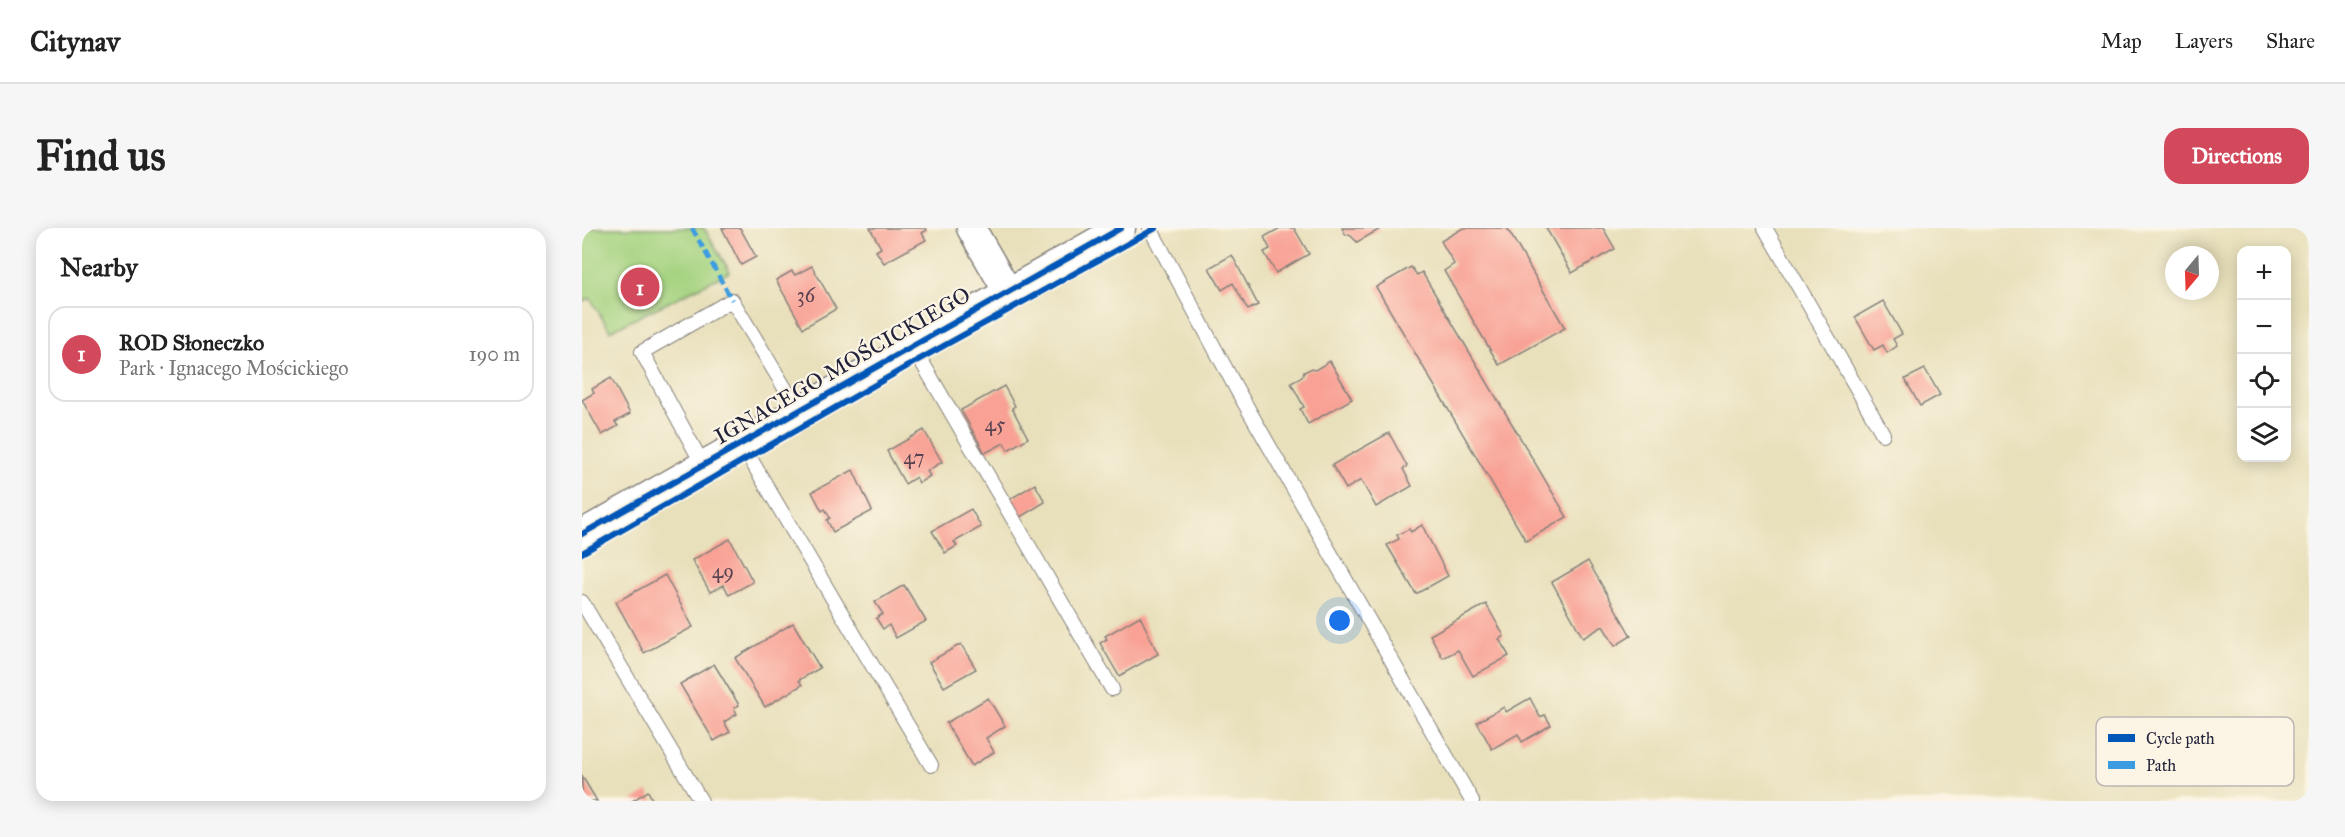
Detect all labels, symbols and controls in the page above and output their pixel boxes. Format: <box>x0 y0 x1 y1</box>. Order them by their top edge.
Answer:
text: Citynav <box>30 24 120 59</box>
text: Map <box>2101 28 2142 54</box>
text: Layers <box>2175 28 2233 54</box>
text: Share <box>2266 28 2315 54</box>
button: Directions <box>2164 128 2309 184</box>
text: Find us <box>36 130 166 182</box>
north arrow <box>2165 246 2219 300</box>
map controls <box>2237 246 2291 462</box>
button: + <box>2237 246 2291 300</box>
text: Nearby <box>60 251 138 283</box>
pin: 1 <box>620 264 660 310</box>
street label: IGNACEGO MOŚCICKIEGO <box>710 281 975 450</box>
house number: 36 <box>797 283 816 307</box>
button: − <box>2237 300 2291 354</box>
text: ROD Słoneczko <box>119 329 264 356</box>
text: 1 <box>78 342 85 366</box>
text: 190 m <box>469 342 520 366</box>
button: locate <box>2237 354 2291 408</box>
text: Park · Ignacego Mościckiego <box>119 356 349 380</box>
button: layers <box>2237 408 2291 462</box>
house number: 45 <box>985 412 1005 436</box>
house number: 47 <box>904 445 924 469</box>
house number: 49 <box>712 559 734 583</box>
your location <box>1325 606 1354 635</box>
legend <box>2096 717 2294 786</box>
text: Cycle path <box>2146 729 2215 748</box>
text: Path <box>2146 756 2176 775</box>

